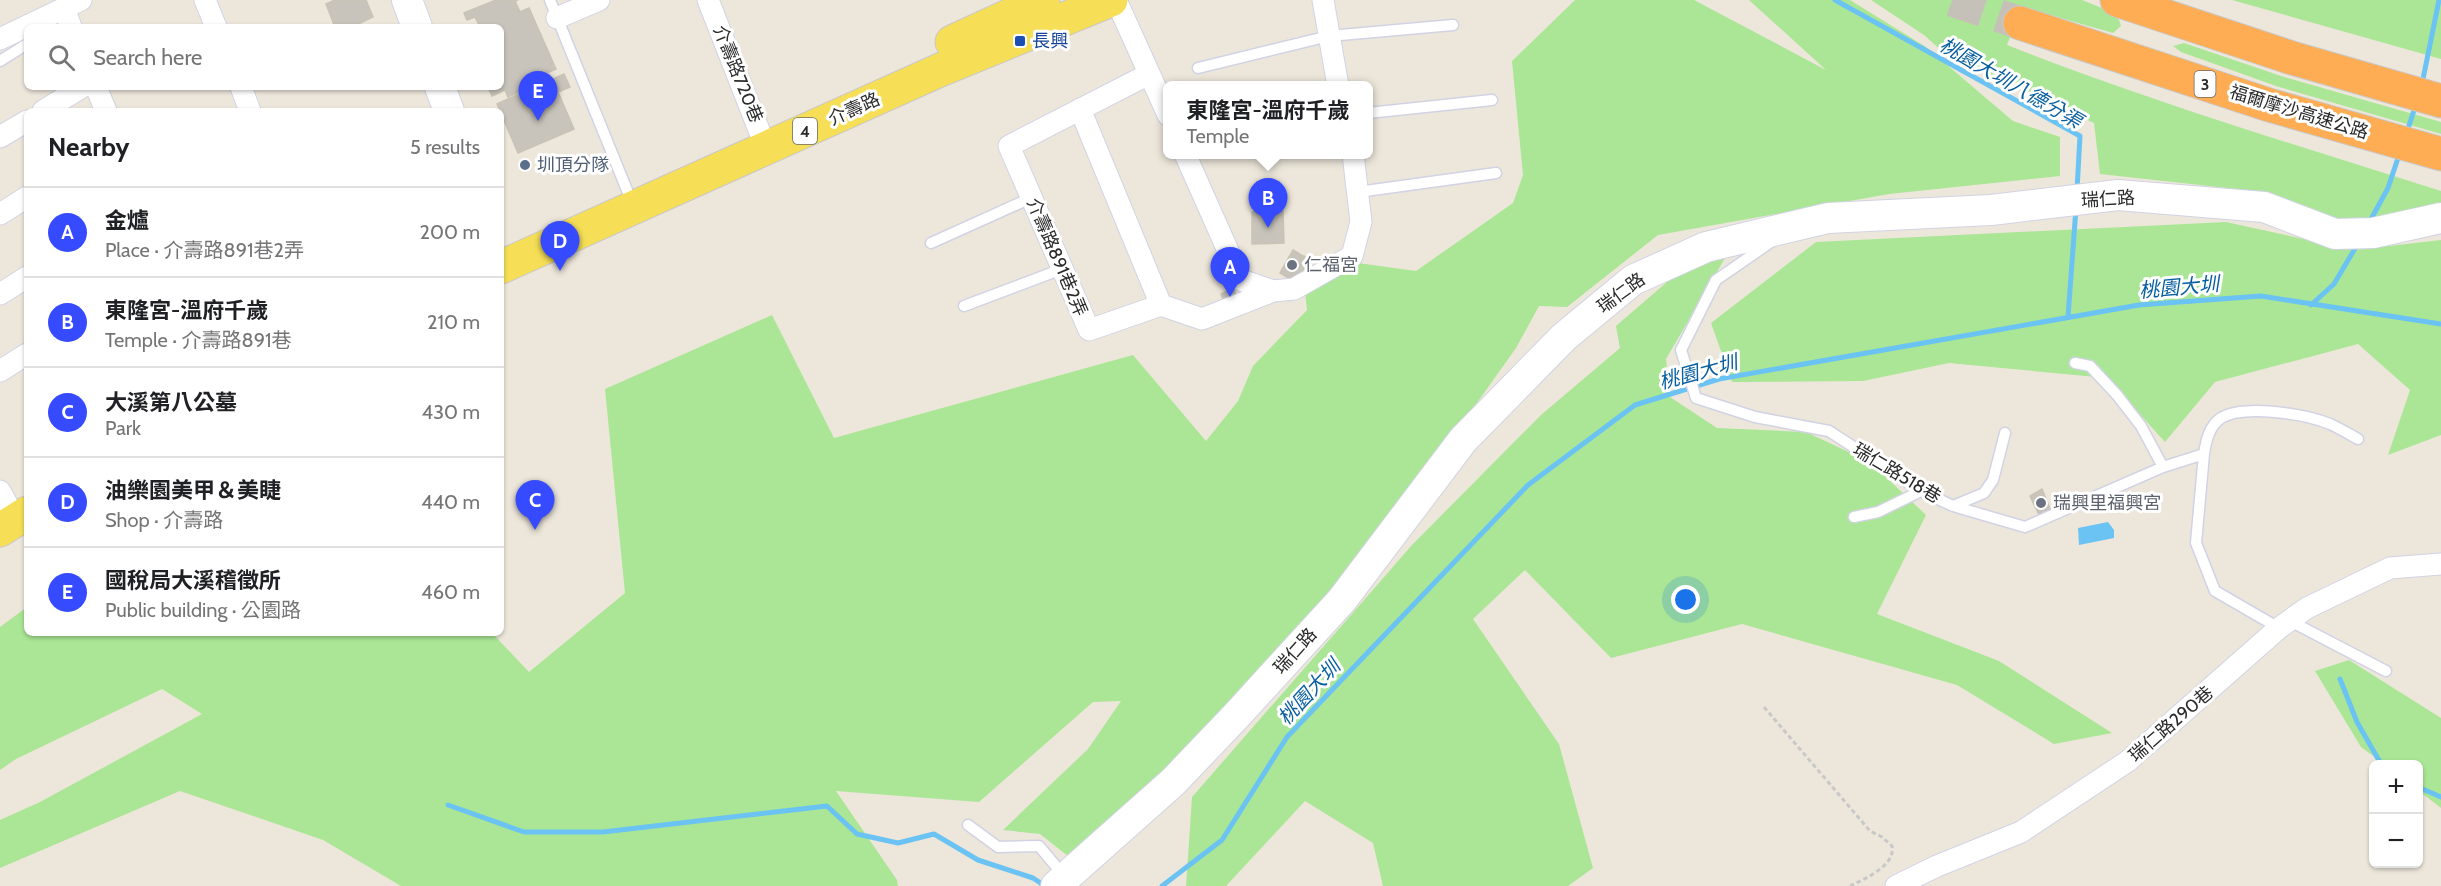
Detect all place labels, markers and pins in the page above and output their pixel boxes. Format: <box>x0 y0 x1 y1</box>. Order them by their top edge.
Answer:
place label: 長興 <box>1032 30 1068 52</box>
marker: 長興 <box>1013 34 1027 48</box>
pin: E <box>518 72 558 121</box>
place label: 圳頂分隊 <box>537 154 609 176</box>
marker: 圳頂分隊 <box>518 158 532 172</box>
pin: B <box>1248 178 1288 228</box>
pin: D <box>540 222 580 271</box>
pin: A <box>1210 248 1250 297</box>
place label: 仁福宮 <box>1304 254 1358 276</box>
marker: 仁福宮 <box>1285 258 1299 272</box>
pin: C <box>516 480 554 530</box>
place label: 瑞興里福興宮 <box>2053 492 2161 514</box>
marker: 瑞興里福興宮 <box>2034 496 2048 510</box>

